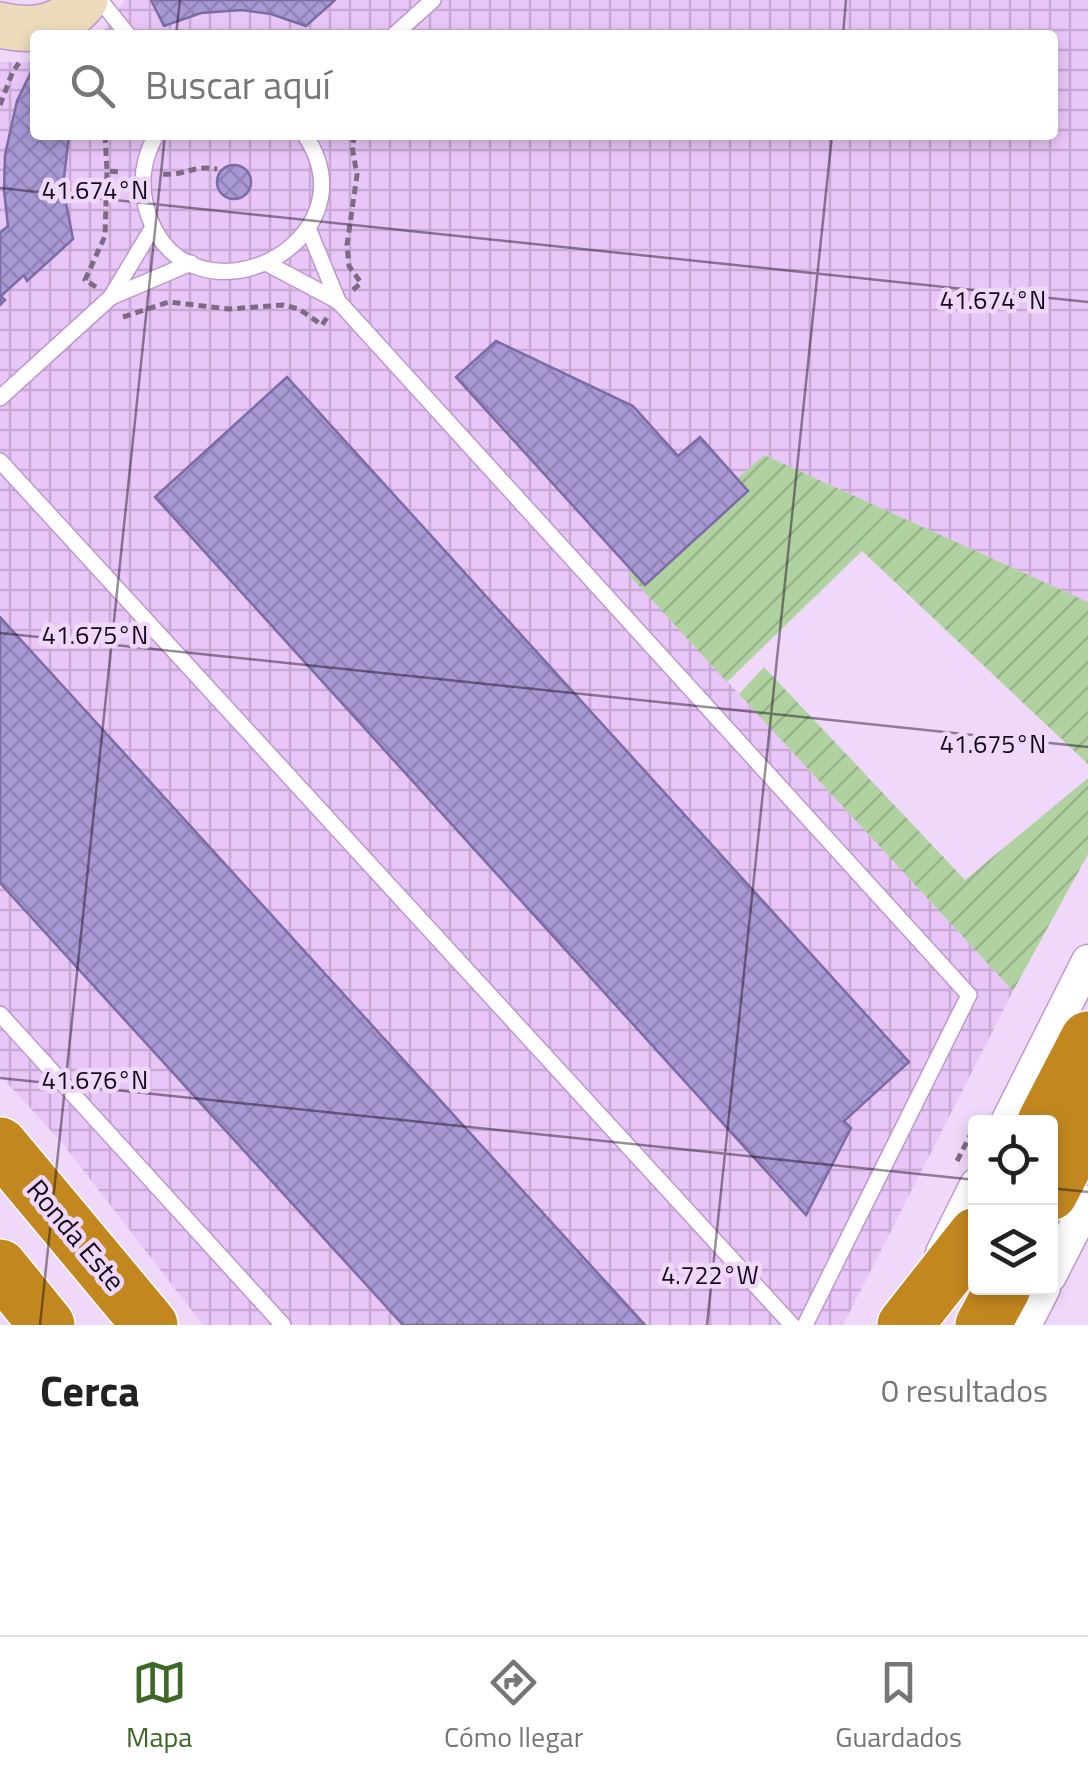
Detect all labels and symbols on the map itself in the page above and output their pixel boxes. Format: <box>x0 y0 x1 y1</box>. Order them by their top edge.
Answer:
text: 41.674°N <box>42 171 148 209</box>
text: 41.674°N <box>940 281 1046 319</box>
text: 41.675°N <box>42 616 148 654</box>
text: 41.675°N <box>940 725 1046 763</box>
text: 41.676°N <box>42 1061 148 1099</box>
street label: Ronda Este <box>17 1169 136 1300</box>
text: 4.722°W <box>661 1256 759 1294</box>

